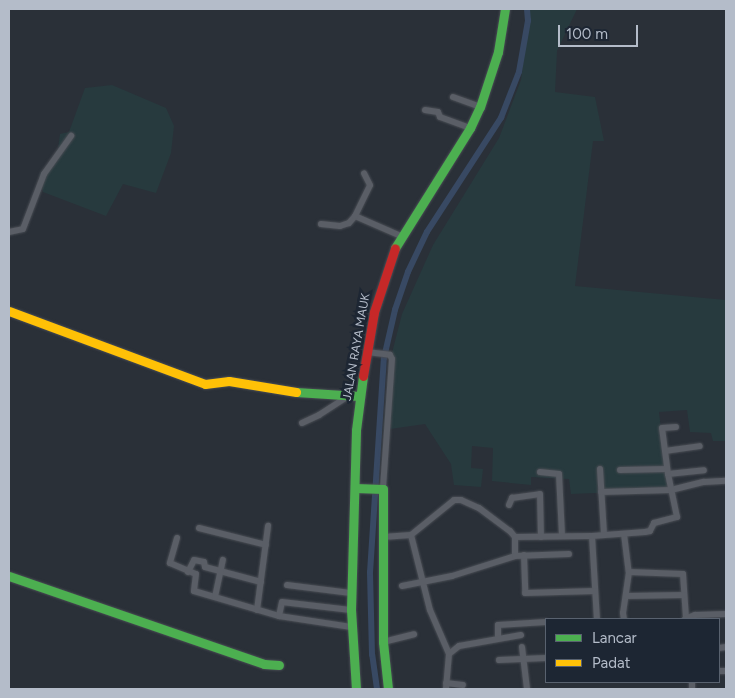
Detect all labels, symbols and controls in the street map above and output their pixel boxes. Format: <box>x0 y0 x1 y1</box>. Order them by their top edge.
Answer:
scale bar <box>560 15 640 47</box>
text: 100 m <box>566 25 608 43</box>
street label: JALAN RAYA MAUK <box>340 292 374 402</box>
legend <box>545 618 720 683</box>
text: Lancar <box>592 629 637 647</box>
text: Padat <box>592 654 630 672</box>

